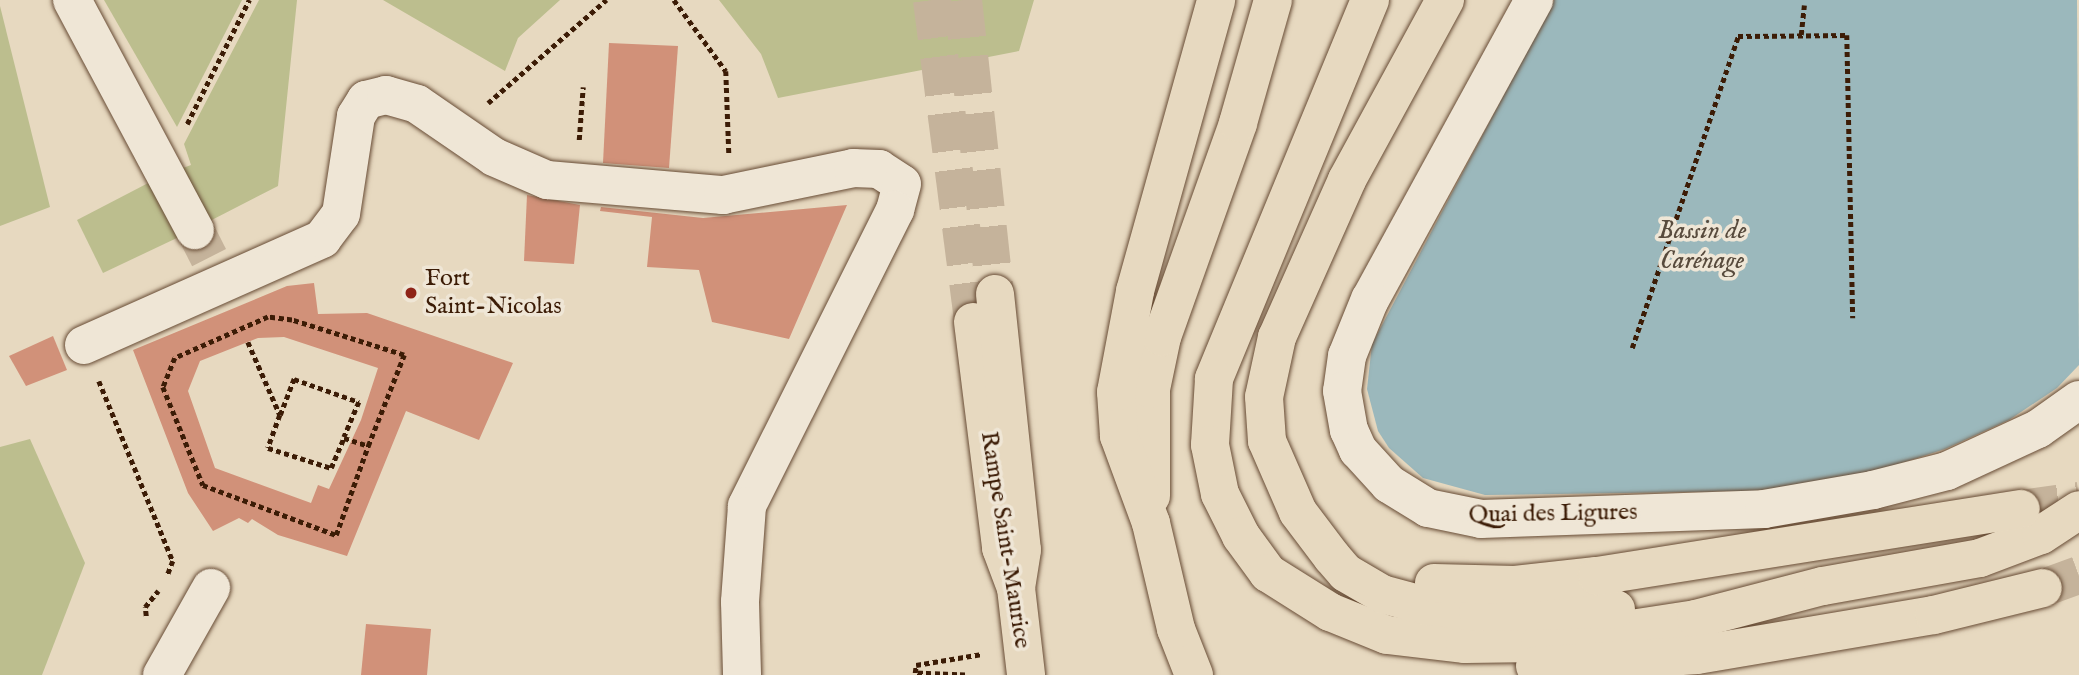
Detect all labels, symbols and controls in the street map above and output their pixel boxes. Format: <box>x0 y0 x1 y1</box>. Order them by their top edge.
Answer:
water label: Bassin de Carénage <box>1658 215 1746 276</box>
place label: Fort Saint-Nicolas <box>425 265 562 321</box>
marker: Fort Saint-Nicolas <box>403 285 419 301</box>
street label: Rampe Saint-Maurice <box>974 429 1036 651</box>
street label: Quai des Ligures <box>1468 498 1638 530</box>

